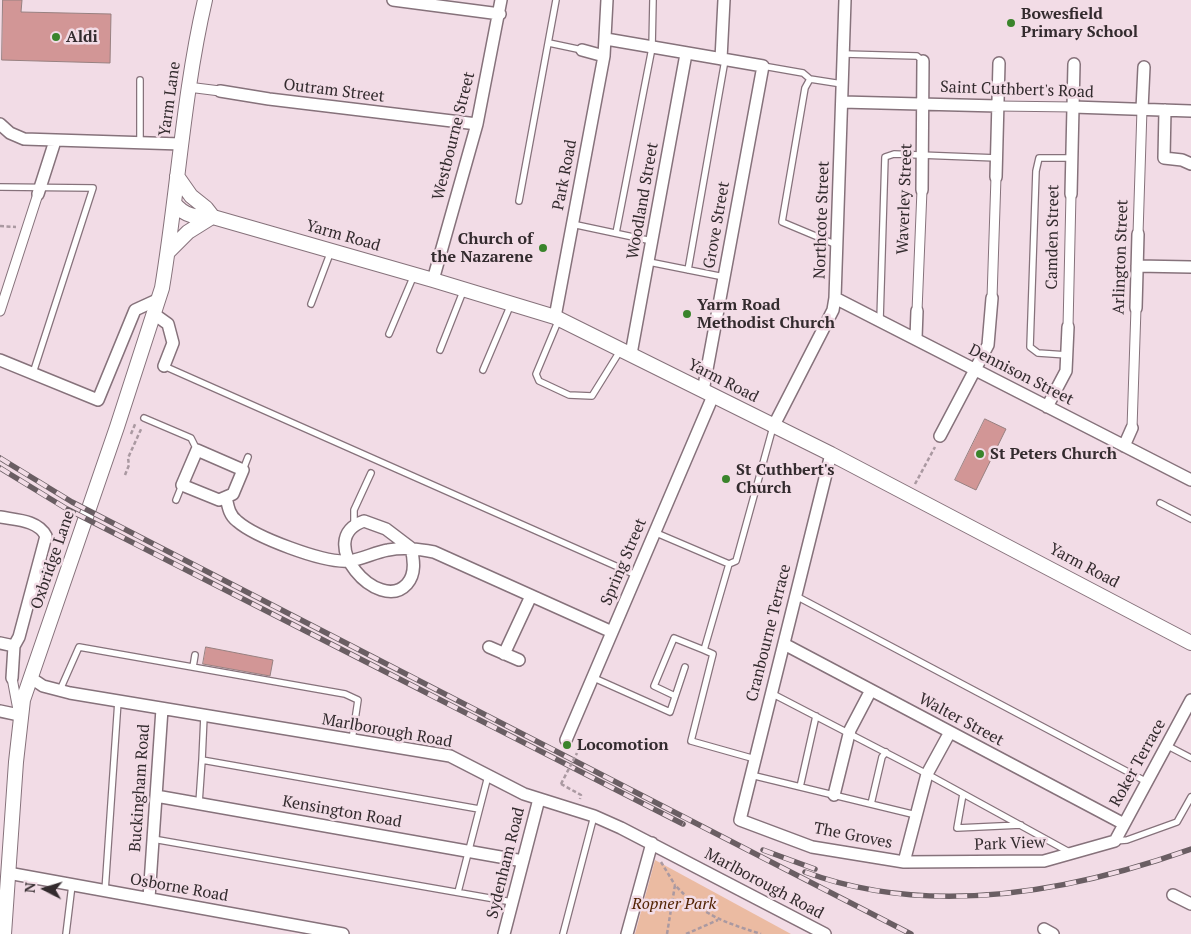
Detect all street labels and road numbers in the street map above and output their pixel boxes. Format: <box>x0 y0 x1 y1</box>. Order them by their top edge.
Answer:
street label: Yarm Lane <box>155 60 185 138</box>
street label: Westbourne Street <box>429 70 479 202</box>
street label: Outram Street <box>282 75 386 107</box>
street label: Saint Cuthbert's Road <box>940 78 1094 102</box>
street label: Park Road <box>549 138 581 212</box>
street label: Woodland Street <box>623 141 663 261</box>
street label: Waverley Street <box>893 143 917 255</box>
street label: Northcote Street <box>810 160 834 280</box>
street label: Grove Street <box>700 180 734 270</box>
street label: Camden Street <box>1042 184 1064 290</box>
street label: Arlington Street <box>1109 199 1133 315</box>
street label: Yarm Road <box>304 216 382 256</box>
street label: Dennison Street <box>965 340 1077 410</box>
street label: Yarm Road <box>685 355 761 407</box>
street label: Oxbridge Lane <box>27 508 79 612</box>
street label: Spring Street <box>597 515 651 609</box>
street label: Yarm Road <box>1046 540 1122 592</box>
street label: Cranbourne Terrace <box>743 562 795 704</box>
street label: Walter Street <box>915 690 1007 750</box>
street label: Marlborough Road <box>320 710 454 752</box>
street label: Roker Terrace <box>1106 716 1170 810</box>
street label: Buckingham Road <box>126 723 154 853</box>
street label: Kensington Road <box>281 792 403 832</box>
street label: Sydenham Road <box>483 805 529 921</box>
street label: The Groves <box>812 819 894 853</box>
street label: Park View <box>974 833 1046 855</box>
street label: Marlborough Road <box>701 845 827 923</box>
street label: Osborne Road <box>128 870 230 906</box>

